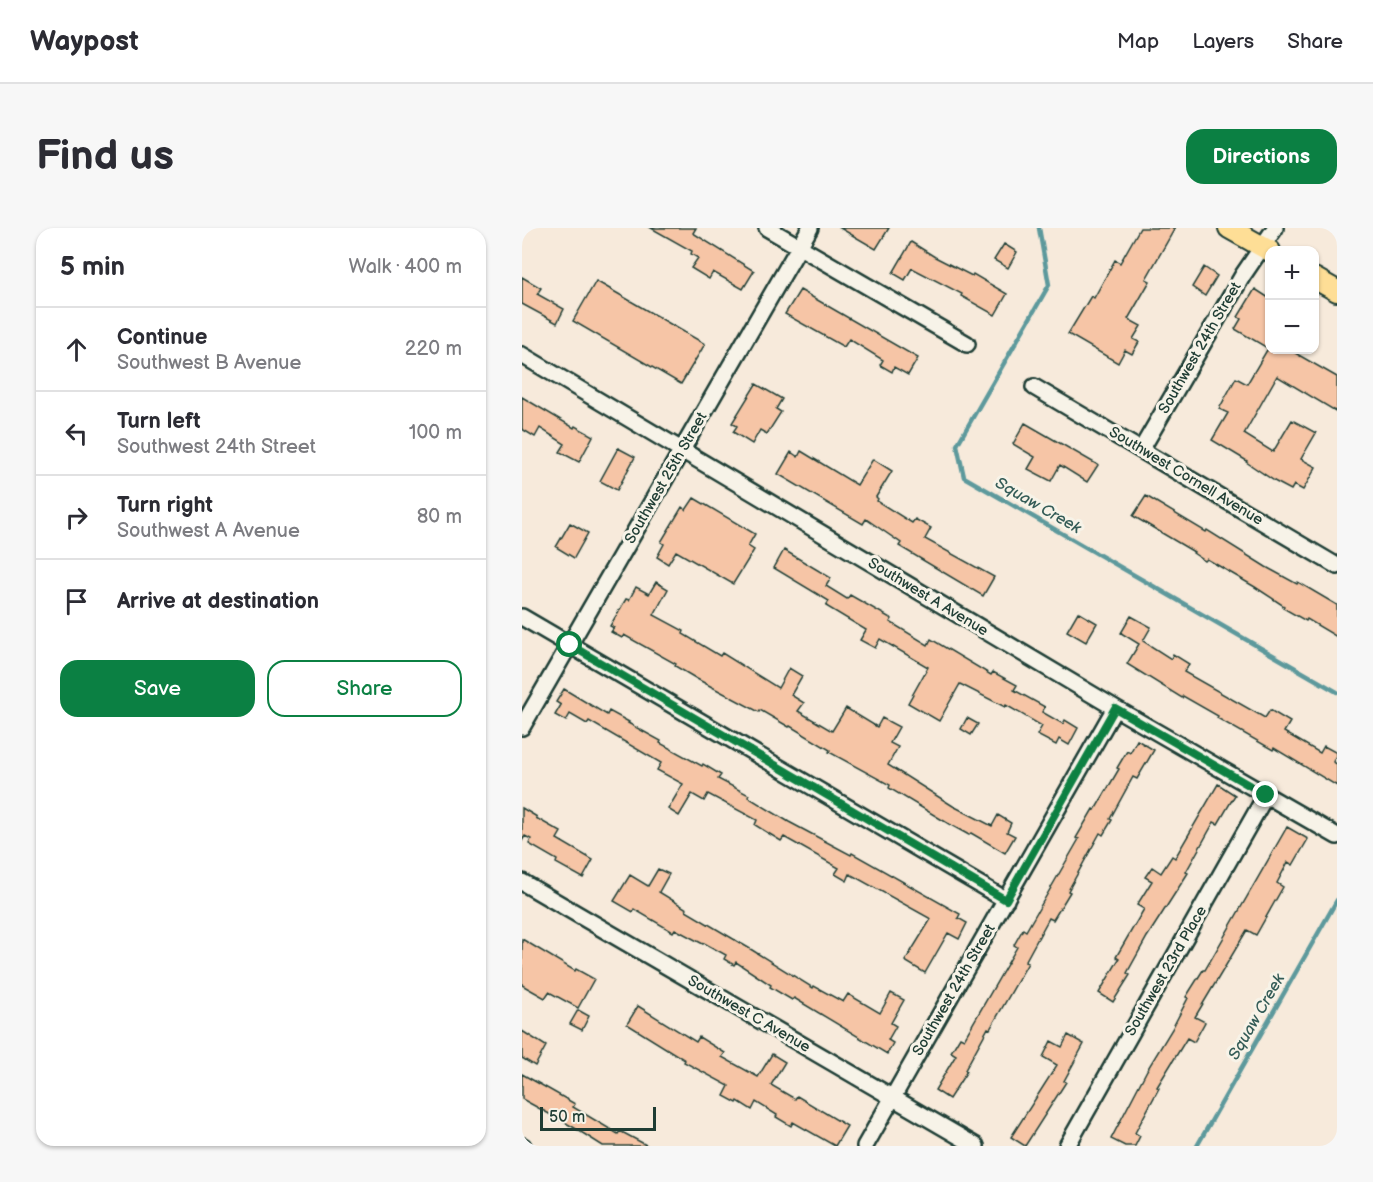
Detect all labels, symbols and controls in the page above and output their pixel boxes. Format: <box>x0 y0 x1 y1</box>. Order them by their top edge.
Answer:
text: Waypost <box>30 25 139 58</box>
text: Map <box>1117 29 1159 54</box>
text: Layers <box>1192 29 1254 54</box>
text: Share <box>1287 29 1343 54</box>
button: Directions <box>1186 129 1337 184</box>
text: Find us <box>36 131 174 182</box>
map controls <box>1265 246 1319 354</box>
button: + <box>1265 246 1319 300</box>
text: 5 min <box>60 252 125 283</box>
text: Walk · 400 m <box>349 255 462 279</box>
street label: Southwest 24th Street <box>1154 278 1246 417</box>
button: − <box>1265 300 1319 354</box>
text: Continue <box>117 324 207 351</box>
icon: ahead <box>60 333 93 366</box>
text: 220 m <box>405 337 462 361</box>
text: Southwest B Avenue <box>117 351 301 375</box>
text: Turn left <box>117 408 201 435</box>
street label: Southwest 25th Street <box>621 408 712 547</box>
icon: left <box>60 417 93 450</box>
text: 100 m <box>409 421 462 445</box>
street label: Southwest Cornell Avenue <box>1105 422 1267 530</box>
text: Southwest 24th Street <box>117 435 316 459</box>
water label: Squaw Creek <box>992 474 1085 539</box>
text: Turn right <box>117 492 213 519</box>
icon: right <box>60 501 93 534</box>
text: 80 m <box>417 505 462 529</box>
text: Southwest A Avenue <box>117 519 300 543</box>
street label: Southwest A Avenue <box>864 554 992 640</box>
icon: arrive <box>60 585 93 618</box>
text: Arrive at destination <box>117 588 319 615</box>
route start <box>556 631 582 657</box>
button: Save <box>60 660 255 717</box>
button: Share <box>267 660 462 717</box>
route end <box>1252 781 1278 807</box>
street label: Southwest 23rd Place <box>1121 902 1211 1039</box>
street label: Southwest 24th Street <box>908 920 1000 1059</box>
water label: Squaw Creek <box>1225 970 1290 1063</box>
street label: Southwest C Avenue <box>684 971 814 1057</box>
scale bar <box>540 1104 656 1132</box>
text: 50 m <box>549 1108 585 1127</box>

